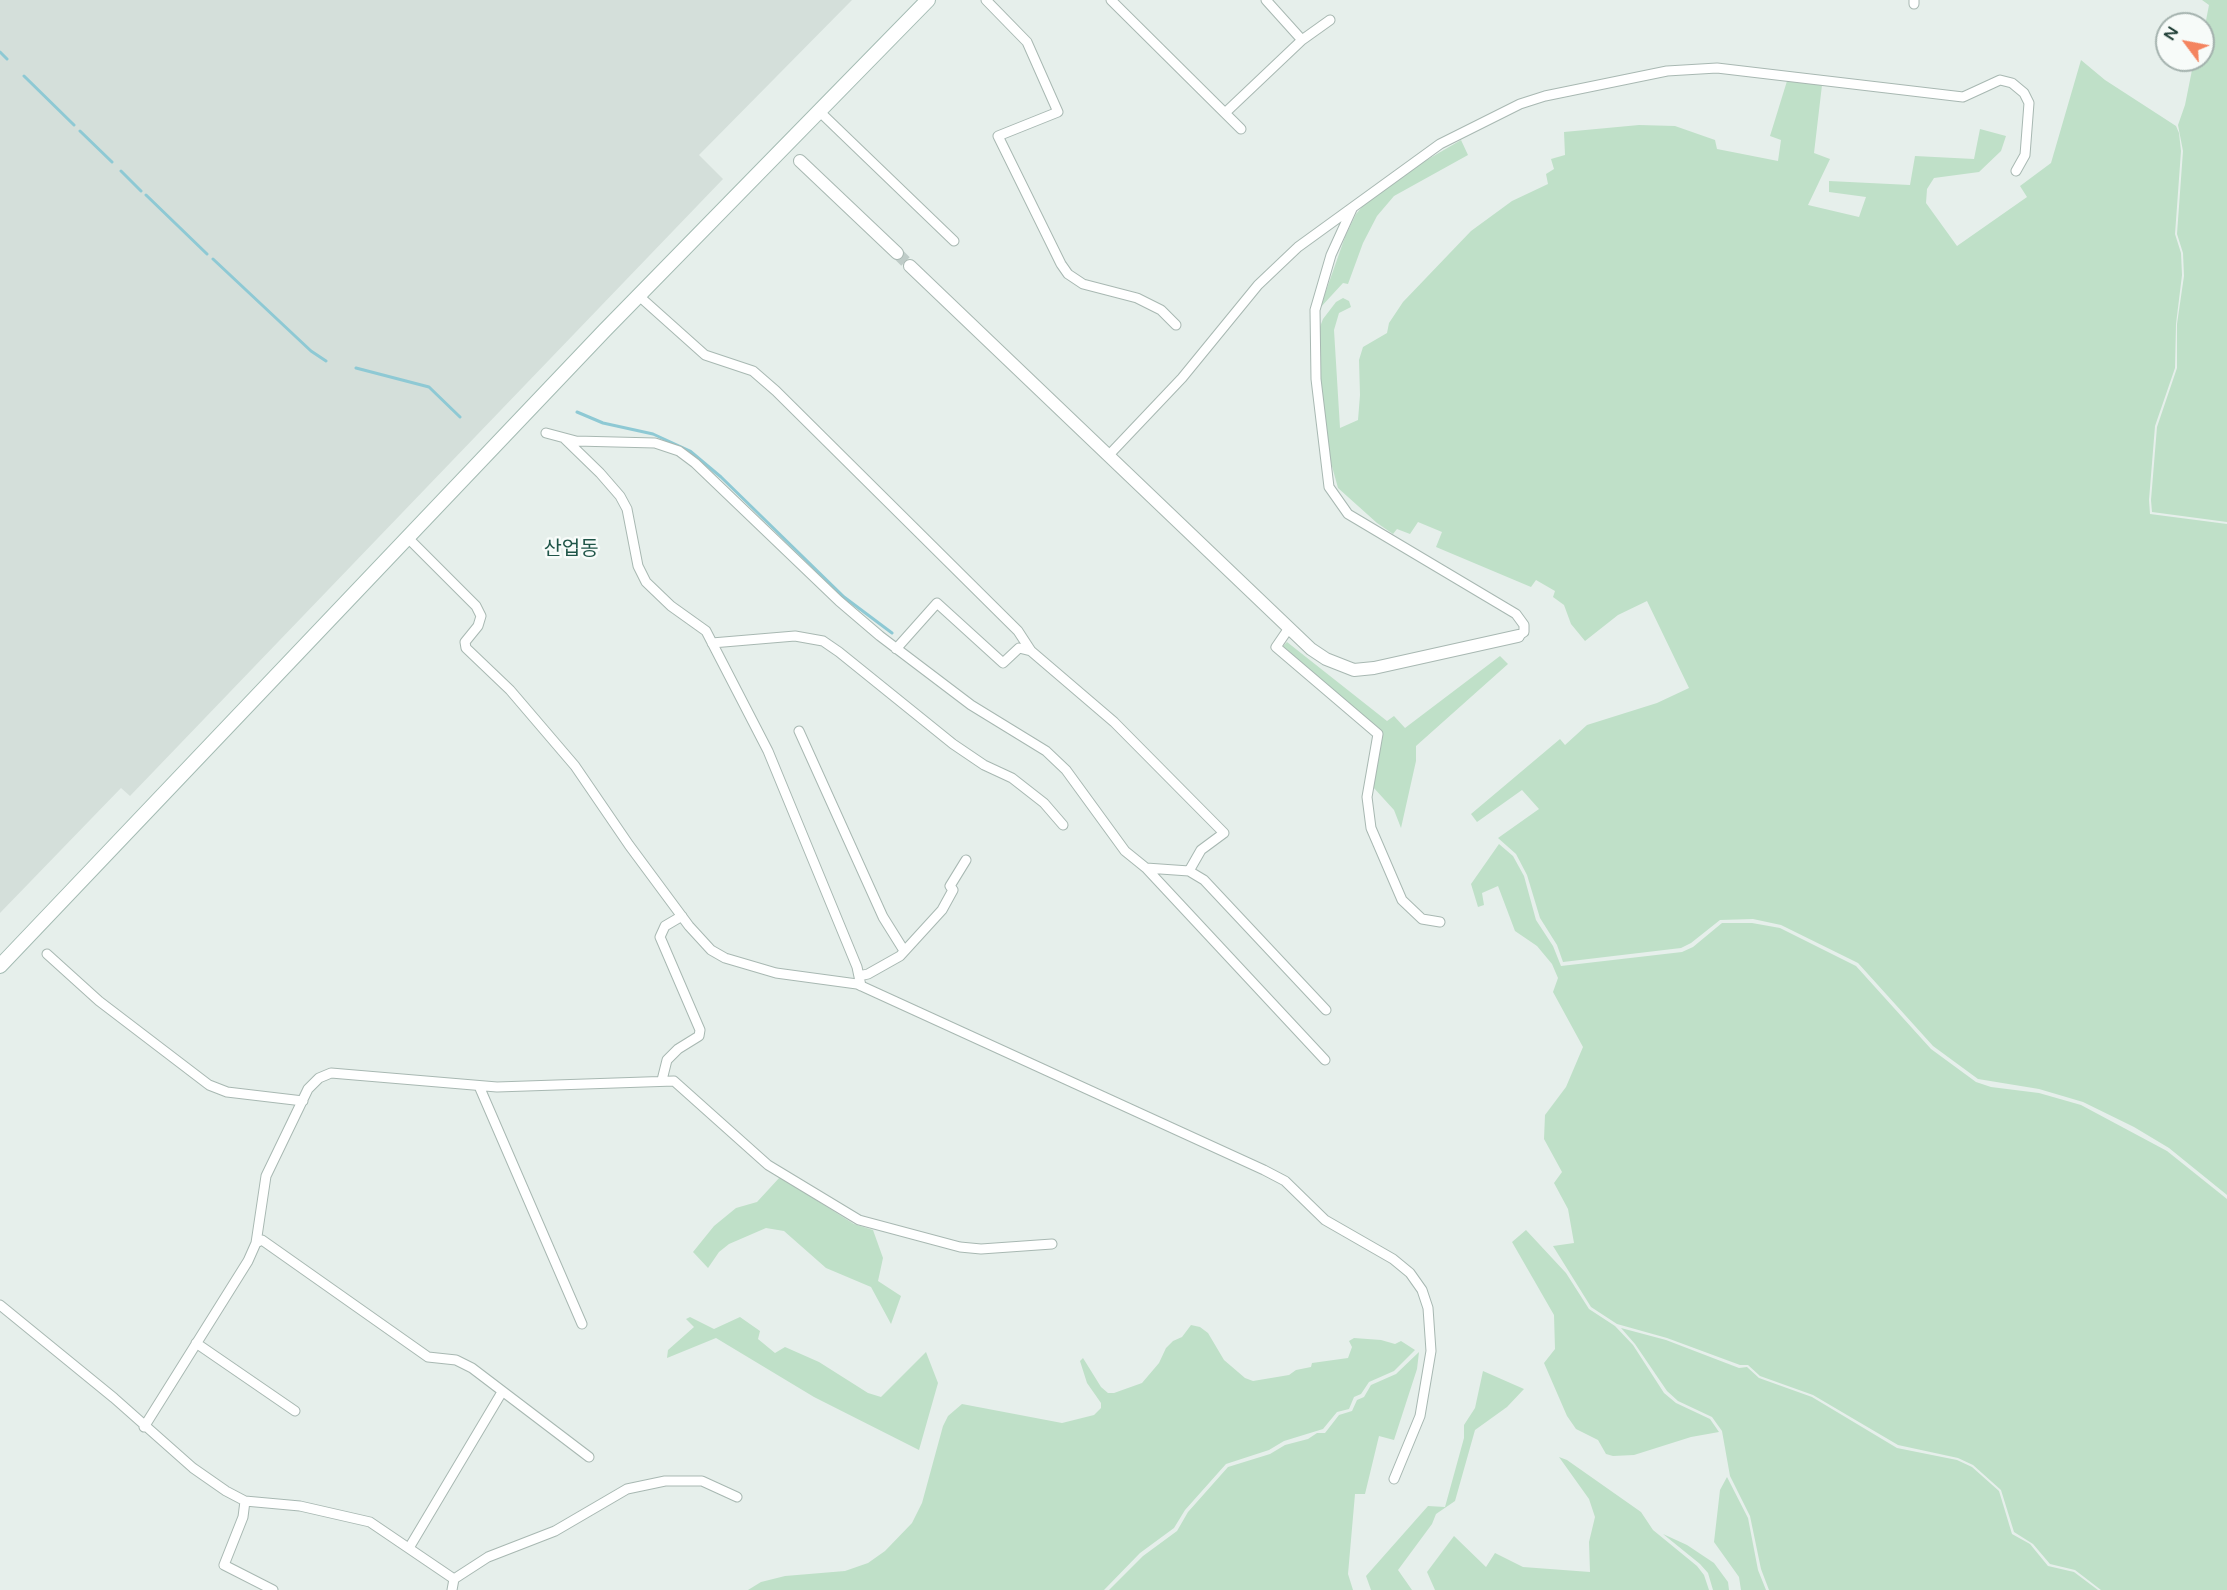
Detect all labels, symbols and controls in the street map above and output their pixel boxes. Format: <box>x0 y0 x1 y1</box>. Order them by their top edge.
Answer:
north arrow <box>2155 12 2215 72</box>
text: N <box>2160 23 2183 44</box>
district label: 산업동 <box>543 538 599 562</box>

